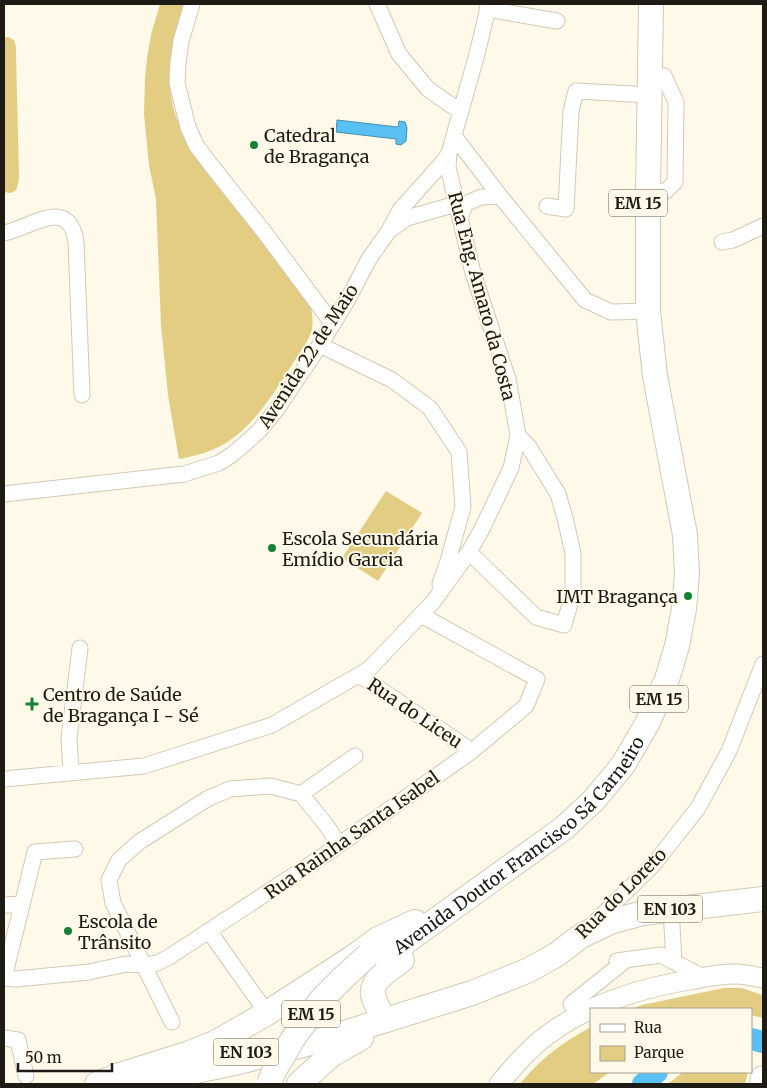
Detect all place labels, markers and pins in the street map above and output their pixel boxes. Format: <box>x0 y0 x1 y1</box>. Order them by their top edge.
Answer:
place label: Catedral de Bragança <box>264 124 370 168</box>
marker: Catedral de Bragança <box>248 139 260 151</box>
place label: Escola Secundária Emídio Garcia <box>282 527 439 571</box>
marker: Escola Secundária Emídio Garcia <box>266 542 278 554</box>
place label: IMT Bragança <box>556 585 678 608</box>
marker: IMT Bragança <box>682 590 694 602</box>
place label: Centro de Saúde de Bragança I - Sé <box>43 683 199 727</box>
marker: Centro de Saúde de Bragança I - Sé <box>25 697 39 711</box>
place label: Escola de Trânsito <box>78 910 158 954</box>
marker: Escola de Trânsito <box>62 925 74 937</box>

